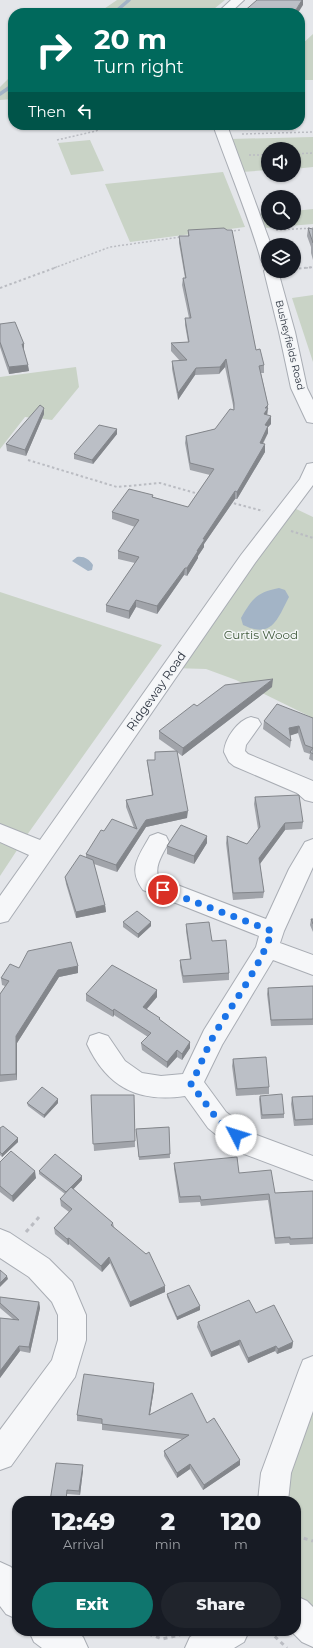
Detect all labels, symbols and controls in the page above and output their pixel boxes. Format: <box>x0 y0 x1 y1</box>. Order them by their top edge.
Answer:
text: 20 m <box>94 22 167 56</box>
icon: right <box>28 24 80 76</box>
text: Turn right <box>94 56 184 78</box>
icon: left <box>74 100 96 122</box>
text: Then <box>28 102 66 121</box>
map controls <box>261 142 301 278</box>
button: sound <box>261 142 301 182</box>
button: search <box>261 190 301 230</box>
button: layers <box>261 238 301 278</box>
street label: Busheyfields Road <box>272 298 308 392</box>
park label: Curtis Wood <box>224 627 298 642</box>
street label: Ridgeway Road <box>123 648 189 734</box>
pin <box>146 873 180 907</box>
icon: arrive <box>152 879 174 901</box>
position arrow <box>215 1114 257 1156</box>
text: 12:49 <box>52 1507 115 1536</box>
text: 2 <box>161 1507 175 1536</box>
text: 120 <box>221 1507 261 1536</box>
text: Arrival <box>63 1536 104 1552</box>
text: min <box>155 1536 181 1552</box>
text: m <box>234 1536 248 1552</box>
button: Exit <box>32 1582 153 1628</box>
button: Share <box>161 1582 281 1628</box>

